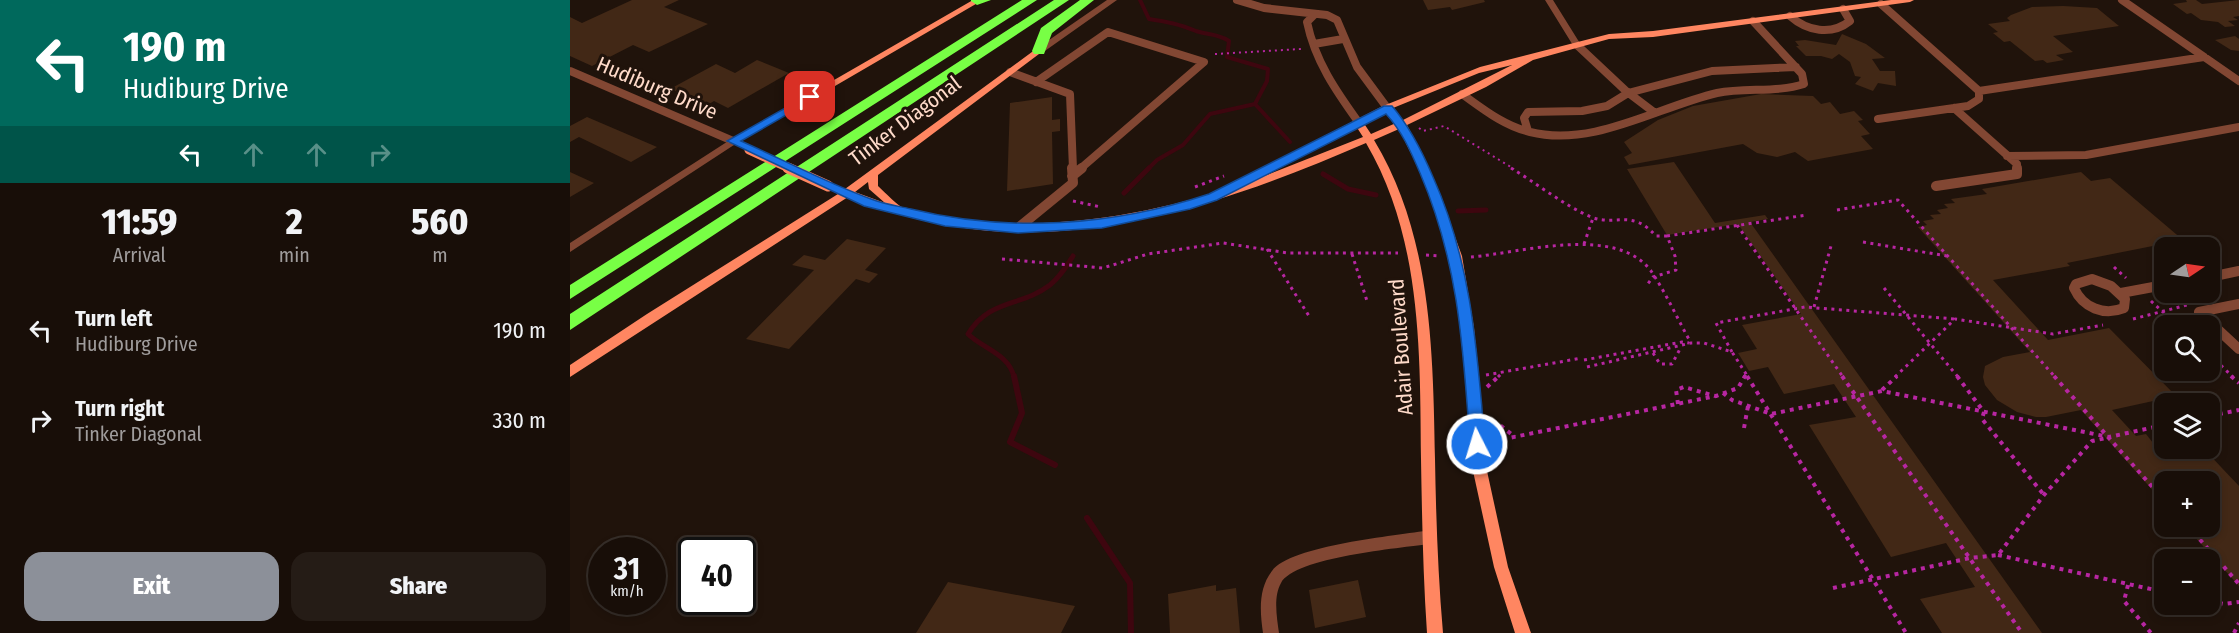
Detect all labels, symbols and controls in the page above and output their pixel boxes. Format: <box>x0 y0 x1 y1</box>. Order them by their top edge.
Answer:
text: 190 m <box>123 22 226 72</box>
icon: left <box>24 24 102 102</box>
street label: Hudiburg Drive <box>593 51 721 125</box>
street label: Tinker Diagonal <box>844 70 966 171</box>
pin <box>784 71 835 122</box>
text: Hudiburg Drive <box>123 73 288 105</box>
icon: arrive <box>793 80 826 113</box>
icon: left <box>174 138 207 171</box>
icon: ahead <box>237 138 270 171</box>
icon: ahead <box>300 138 333 171</box>
icon: right <box>363 138 396 171</box>
text: 11:59 <box>102 200 177 244</box>
text: 2 <box>286 200 303 244</box>
text: 560 <box>411 200 468 244</box>
north arrow <box>2154 237 2220 303</box>
map controls <box>2154 237 2220 615</box>
text: Arrival <box>113 243 166 267</box>
text: min <box>279 243 310 267</box>
text: m <box>432 243 448 267</box>
street label: Adair Boulevard <box>1383 278 1419 416</box>
text: Turn left <box>75 305 153 332</box>
icon: left <box>24 314 57 347</box>
button: search <box>2154 315 2220 381</box>
text: 190 m <box>493 317 546 344</box>
text: Hudiburg Drive <box>75 332 198 356</box>
button: layers <box>2154 393 2220 459</box>
text: Turn right <box>75 395 164 422</box>
icon: right <box>24 404 57 437</box>
text: 330 m <box>493 407 546 434</box>
position arrow <box>1445 412 1509 476</box>
text: Tinker Diagonal <box>75 422 202 446</box>
button: + <box>2154 471 2220 537</box>
speed limit sign: 40 <box>678 537 756 615</box>
button: − <box>2154 549 2220 615</box>
text: 31 <box>614 551 640 587</box>
button: Exit <box>24 552 279 621</box>
button: Share <box>291 552 546 621</box>
text: km/h <box>610 582 644 600</box>

